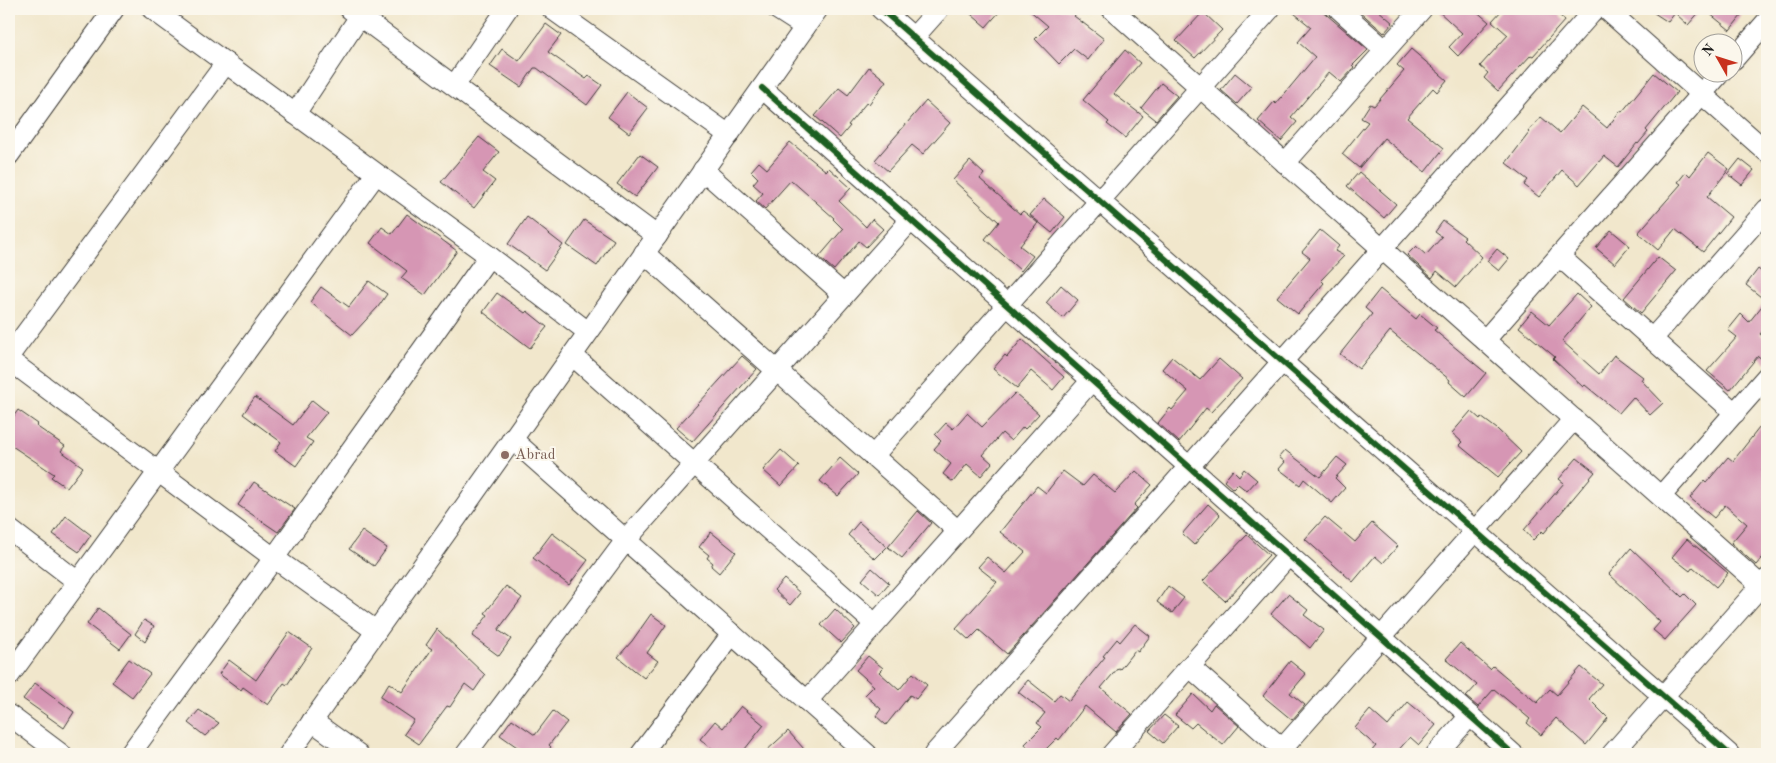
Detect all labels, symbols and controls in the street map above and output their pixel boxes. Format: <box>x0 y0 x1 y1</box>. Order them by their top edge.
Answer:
north arrow <box>1694 32 1744 82</box>
text: N <box>1700 42 1718 59</box>
place label: Abrad <box>515 448 556 463</box>
marker: Abrad <box>499 449 511 461</box>

